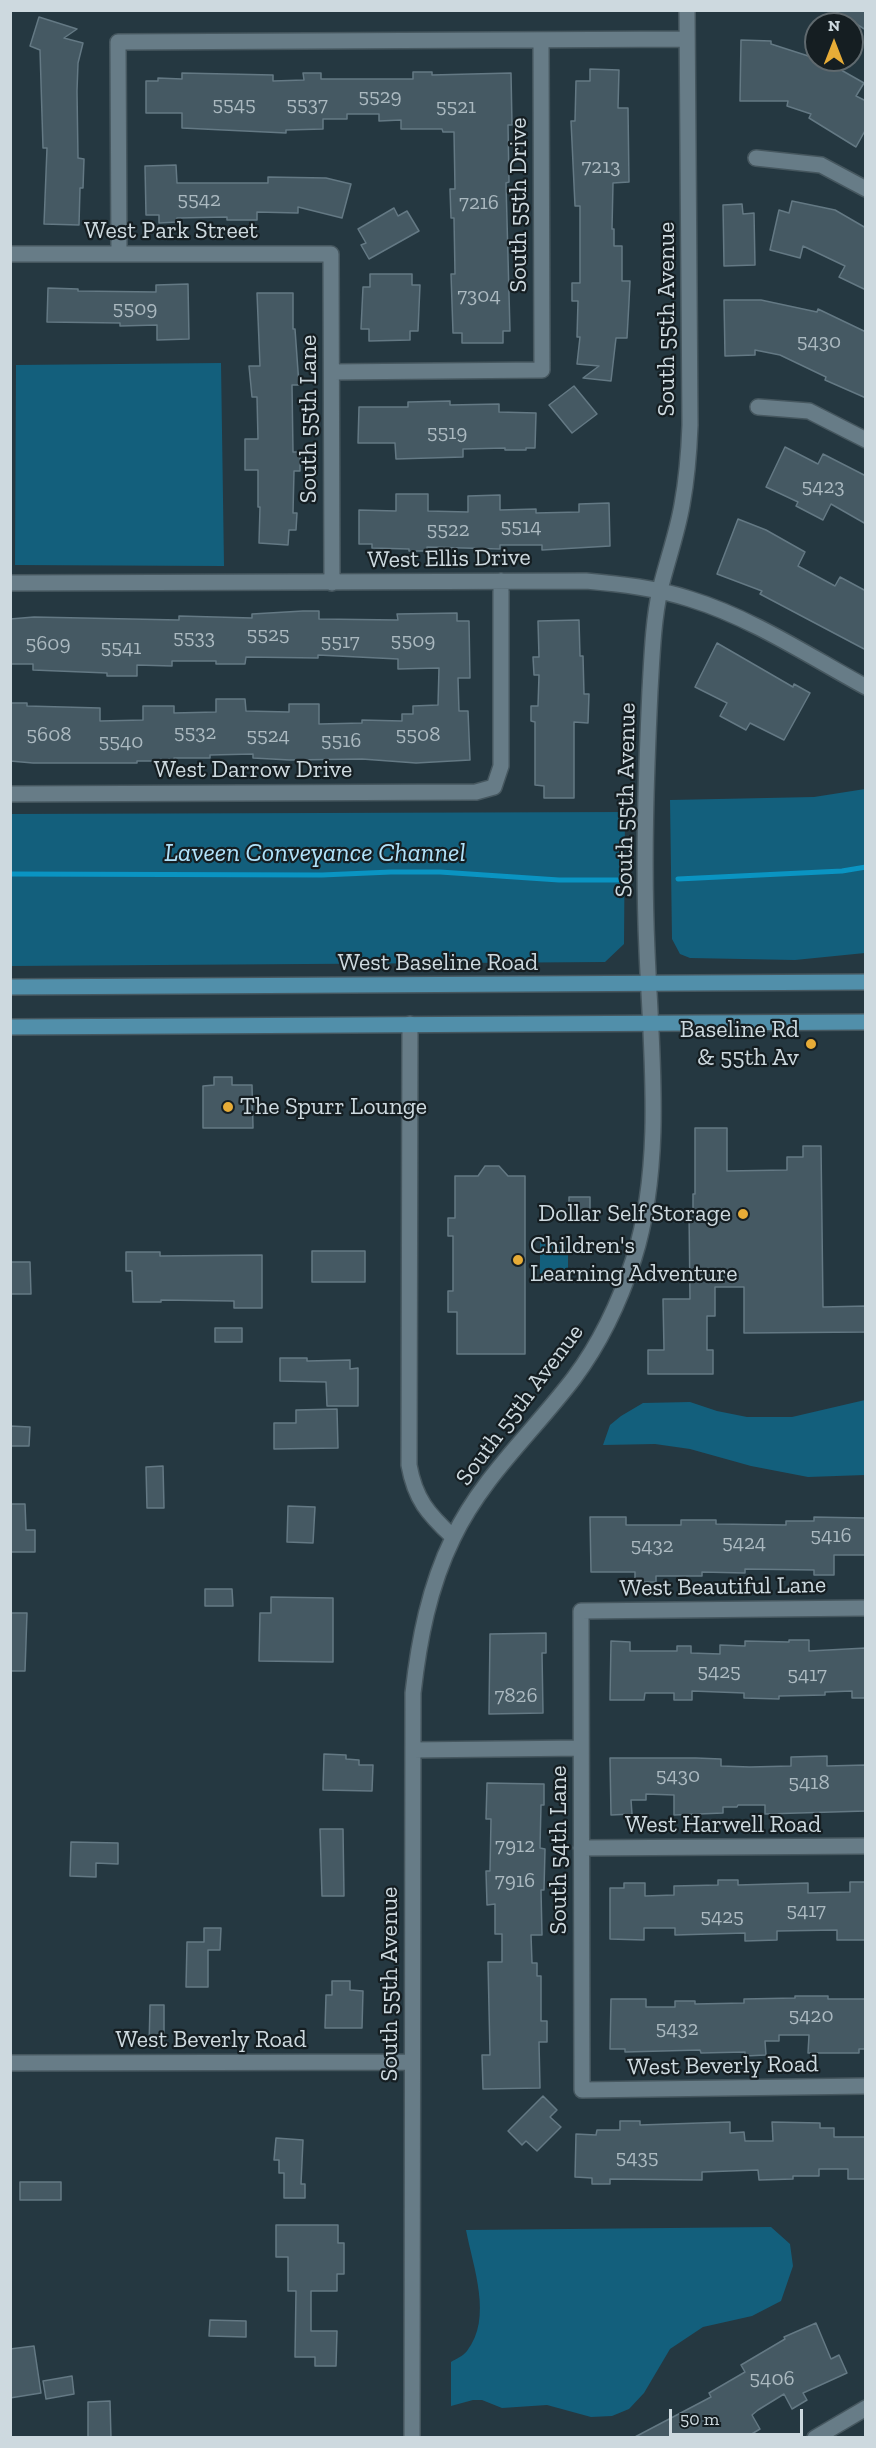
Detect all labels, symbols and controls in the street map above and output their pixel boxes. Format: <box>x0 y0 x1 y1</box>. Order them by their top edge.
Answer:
north arrow <box>804 12 864 72</box>
text: N <box>828 16 840 35</box>
house number: 5529 <box>358 84 402 110</box>
house number: 5545 <box>212 92 256 118</box>
house number: 5537 <box>286 92 328 118</box>
house number: 5521 <box>436 94 476 120</box>
street label: South 55th Drive <box>505 117 533 293</box>
house number: 7213 <box>581 154 621 180</box>
house number: 5542 <box>177 187 221 213</box>
house number: 7216 <box>459 190 499 216</box>
street label: West Park Street <box>84 217 258 245</box>
street label: South 55th Avenue <box>653 222 681 416</box>
house number: 7304 <box>457 283 501 309</box>
house number: 5509 <box>113 296 157 322</box>
house number: 5430 <box>797 329 841 355</box>
street label: South 55th Lane <box>295 335 323 503</box>
house number: 5519 <box>427 420 467 446</box>
house number: 5423 <box>801 474 845 500</box>
house number: 5514 <box>501 514 541 540</box>
house number: 5522 <box>426 517 470 543</box>
street label: West Ellis Drive <box>367 543 531 575</box>
house number: 5525 <box>246 622 290 648</box>
house number: 5533 <box>173 625 215 651</box>
house number: 5509 <box>391 628 435 654</box>
house number: 5517 <box>320 629 360 655</box>
house number: 5609 <box>25 631 71 657</box>
house number: 5541 <box>101 635 141 661</box>
street label: South 55th Avenue <box>610 702 642 898</box>
house number: 5532 <box>174 720 216 746</box>
house number: 5608 <box>26 722 72 748</box>
house number: 5508 <box>396 722 440 748</box>
house number: 5524 <box>246 723 290 749</box>
house number: 5516 <box>321 728 361 754</box>
house number: 5540 <box>99 729 143 755</box>
street label: West Darrow Drive <box>154 756 352 784</box>
water label: Laveen Conveyance Channel <box>164 838 466 870</box>
street label: West Baseline Road <box>338 949 538 977</box>
place label: Baseline Rd & 55th Av <box>680 1016 799 1072</box>
marker: Baseline Rd & 55th Av <box>804 1037 818 1051</box>
place label: The Spurr Lounge <box>240 1093 427 1121</box>
marker: The Spurr Lounge <box>221 1100 235 1114</box>
place label: Dollar Self Storage <box>538 1200 731 1228</box>
marker: Dollar Self Storage <box>736 1207 750 1221</box>
place label: Children's Learning Adventure <box>530 1232 738 1288</box>
marker: Children's Learning Adventure <box>511 1253 525 1267</box>
street label: South 55th Avenue <box>450 1319 590 1491</box>
house number: 5416 <box>810 1523 852 1549</box>
house number: 5424 <box>722 1530 766 1556</box>
house number: 5432 <box>630 1533 674 1559</box>
street label: West Beautiful Lane <box>619 1571 827 1603</box>
house number: 5425 <box>697 1659 741 1685</box>
house number: 5417 <box>787 1662 827 1688</box>
house number: 7826 <box>494 1683 538 1709</box>
house number: 5430 <box>656 1763 700 1789</box>
street label: South 54th Lane <box>545 1765 573 1935</box>
house number: 5418 <box>788 1770 830 1796</box>
street label: West Harwell Road <box>625 1811 821 1839</box>
house number: 7912 <box>495 1833 535 1859</box>
house number: 7916 <box>495 1868 535 1894</box>
street label: South 55th Avenue <box>376 1887 404 2081</box>
house number: 5417 <box>786 1898 826 1924</box>
house number: 5425 <box>700 1904 744 1930</box>
house number: 5420 <box>789 2003 833 2029</box>
house number: 5432 <box>655 2016 699 2042</box>
street label: West Beverly Road <box>115 2026 307 2054</box>
street label: West Beverly Road <box>627 2050 819 2082</box>
house number: 5435 <box>615 2145 659 2171</box>
house number: 5406 <box>749 2366 795 2392</box>
scale bar <box>672 2397 806 2435</box>
text: 50 m <box>680 2408 719 2430</box>

